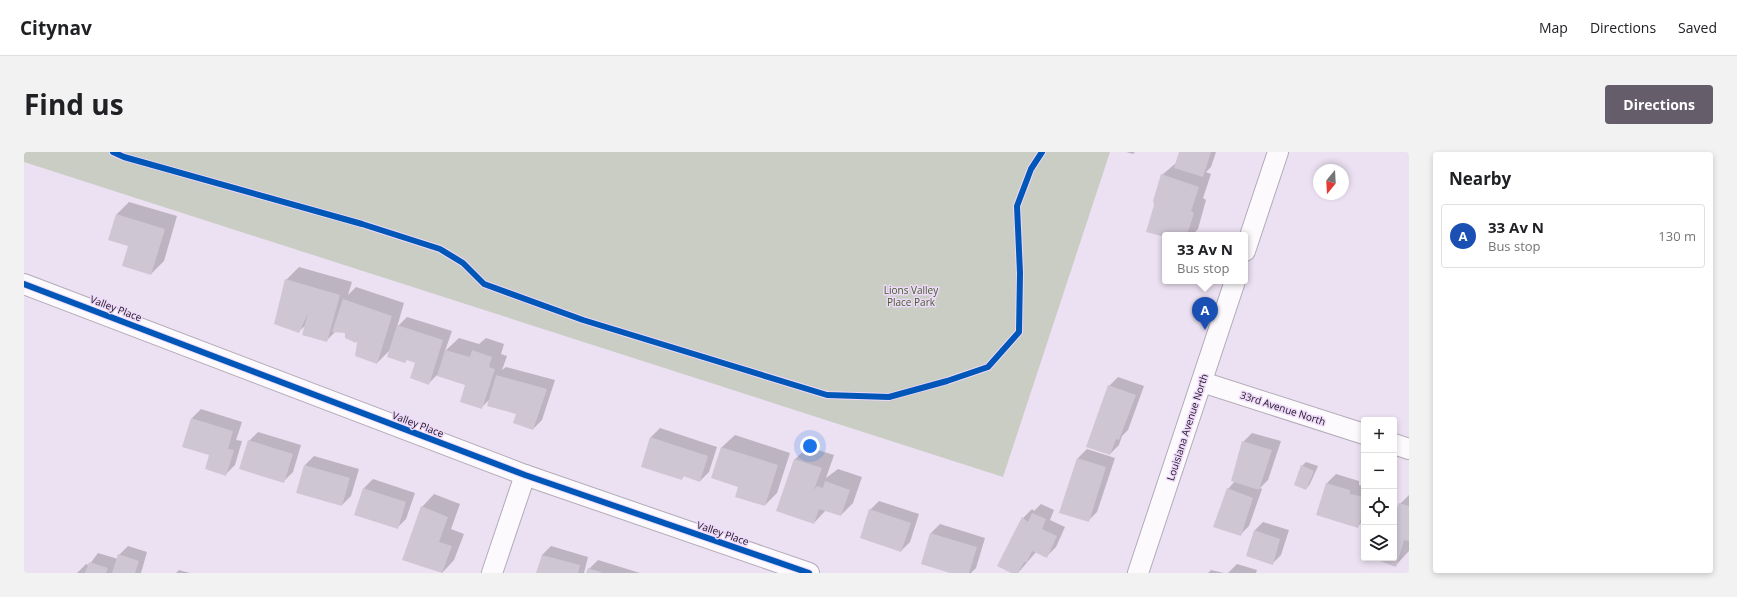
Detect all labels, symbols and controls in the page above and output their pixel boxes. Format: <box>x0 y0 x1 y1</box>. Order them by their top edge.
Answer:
text: Citynav <box>20 15 92 41</box>
text: Map <box>1539 18 1568 37</box>
text: Directions <box>1590 18 1656 37</box>
text: Saved <box>1678 18 1717 37</box>
text: Find us <box>24 85 124 123</box>
button: Directions <box>1605 85 1713 124</box>
north arrow <box>1313 164 1349 200</box>
text: Nearby <box>1449 167 1511 190</box>
text: 33 Av N <box>1488 217 1544 237</box>
text: A <box>1459 227 1467 245</box>
text: 130 m <box>1658 227 1696 245</box>
popup <box>1162 232 1248 284</box>
text: Bus stop <box>1488 237 1541 255</box>
text: 33 Av N <box>1177 239 1233 259</box>
text: Bus stop <box>1177 259 1230 277</box>
park label: Lions Valley Place Park <box>884 283 939 309</box>
street label: Valley Place <box>88 292 144 324</box>
pin: A <box>1192 297 1218 330</box>
street label: Louisiana Avenue North <box>1163 372 1211 482</box>
street label: 33rd Avenue North <box>1239 388 1327 428</box>
street label: Valley Place <box>390 408 446 440</box>
map controls <box>1361 417 1397 561</box>
button: + <box>1361 417 1397 453</box>
your location <box>800 436 820 456</box>
button: − <box>1361 453 1397 489</box>
button: locate <box>1361 489 1397 525</box>
street label: Valley Place <box>695 518 751 549</box>
button: layers <box>1361 525 1397 561</box>

